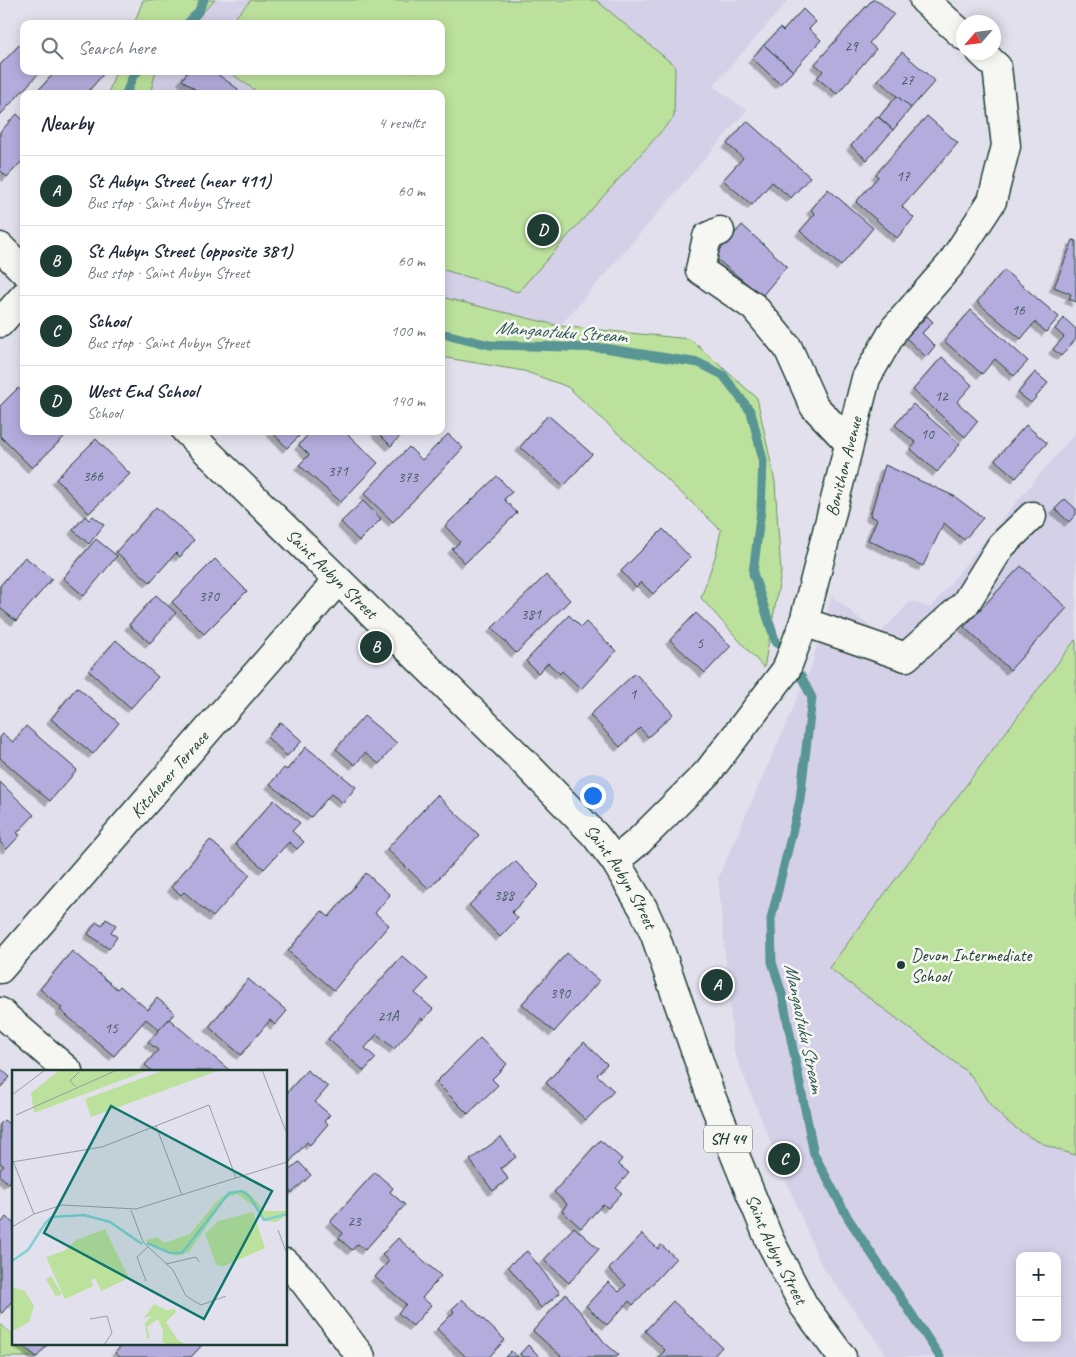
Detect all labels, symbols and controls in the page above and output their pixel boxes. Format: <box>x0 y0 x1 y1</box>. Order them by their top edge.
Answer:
north arrow <box>956 15 1001 60</box>
search box <box>20 20 445 75</box>
icon: search <box>38 34 66 62</box>
text: Search here <box>78 36 155 60</box>
house number: 29 <box>844 37 859 56</box>
house number: 27 <box>900 71 915 90</box>
text: Nearby <box>40 110 93 136</box>
text: 4 results <box>378 113 425 133</box>
house number: 17 <box>896 167 911 186</box>
text: St Aubyn Street (near 411) <box>87 169 271 193</box>
text: A <box>52 181 60 201</box>
text: 60 m <box>398 181 425 201</box>
text: Bus stop · Saint Aubyn Street <box>87 193 250 213</box>
pin: D <box>527 211 559 249</box>
text: St Aubyn Street (opposite 381) <box>87 239 293 263</box>
text: B <box>52 251 60 271</box>
text: 60 m <box>398 251 425 271</box>
text: Bus stop · Saint Aubyn Street <box>87 263 250 283</box>
house number: 16 <box>1011 301 1026 320</box>
text: School <box>87 309 129 333</box>
water label: Mangaotuku Stream <box>495 315 630 349</box>
text: C <box>52 321 60 341</box>
text: 100 m <box>391 321 425 341</box>
text: Bus stop · Saint Aubyn Street <box>87 333 250 353</box>
text: West End School <box>87 379 198 403</box>
house number: 12 <box>934 387 949 406</box>
text: D <box>51 391 61 411</box>
text: 140 m <box>391 391 425 411</box>
text: School <box>87 403 121 423</box>
street label: Bonithon Avenue <box>820 413 867 518</box>
house number: 10 <box>920 425 935 444</box>
house number: 371 <box>328 462 349 481</box>
house number: 366 <box>83 467 104 486</box>
house number: 373 <box>398 468 419 487</box>
street label: Saint Aubyn Street <box>281 524 384 625</box>
house number: 370 <box>199 587 220 606</box>
house number: 381 <box>521 605 542 624</box>
pin: B <box>360 628 392 666</box>
house number: 5 <box>697 634 705 653</box>
house number: 1 <box>630 685 638 704</box>
street label: Kitchener Terrace <box>125 725 214 822</box>
your location <box>580 783 606 809</box>
street label: Saint Aubyn Street <box>580 820 663 934</box>
house number: 388 <box>494 886 515 905</box>
place label: Devon Intermediate School <box>911 944 1032 987</box>
marker: Devon Intermediate School <box>895 959 907 971</box>
water label: Mangaotuku Stream <box>779 961 830 1097</box>
pin: A <box>701 966 733 1004</box>
house number: 390 <box>550 984 571 1003</box>
house number: 21A <box>377 1007 400 1026</box>
house number: 15 <box>104 1019 119 1038</box>
inset map <box>12 1070 288 1344</box>
road number: SH 44 <box>704 1126 752 1152</box>
pin: C <box>768 1140 800 1178</box>
street label: Saint Aubyn Street <box>741 1191 813 1310</box>
house number: 23 <box>347 1212 362 1231</box>
map controls <box>1016 1252 1061 1342</box>
button: + <box>1016 1252 1061 1297</box>
button: − <box>1016 1297 1061 1342</box>

